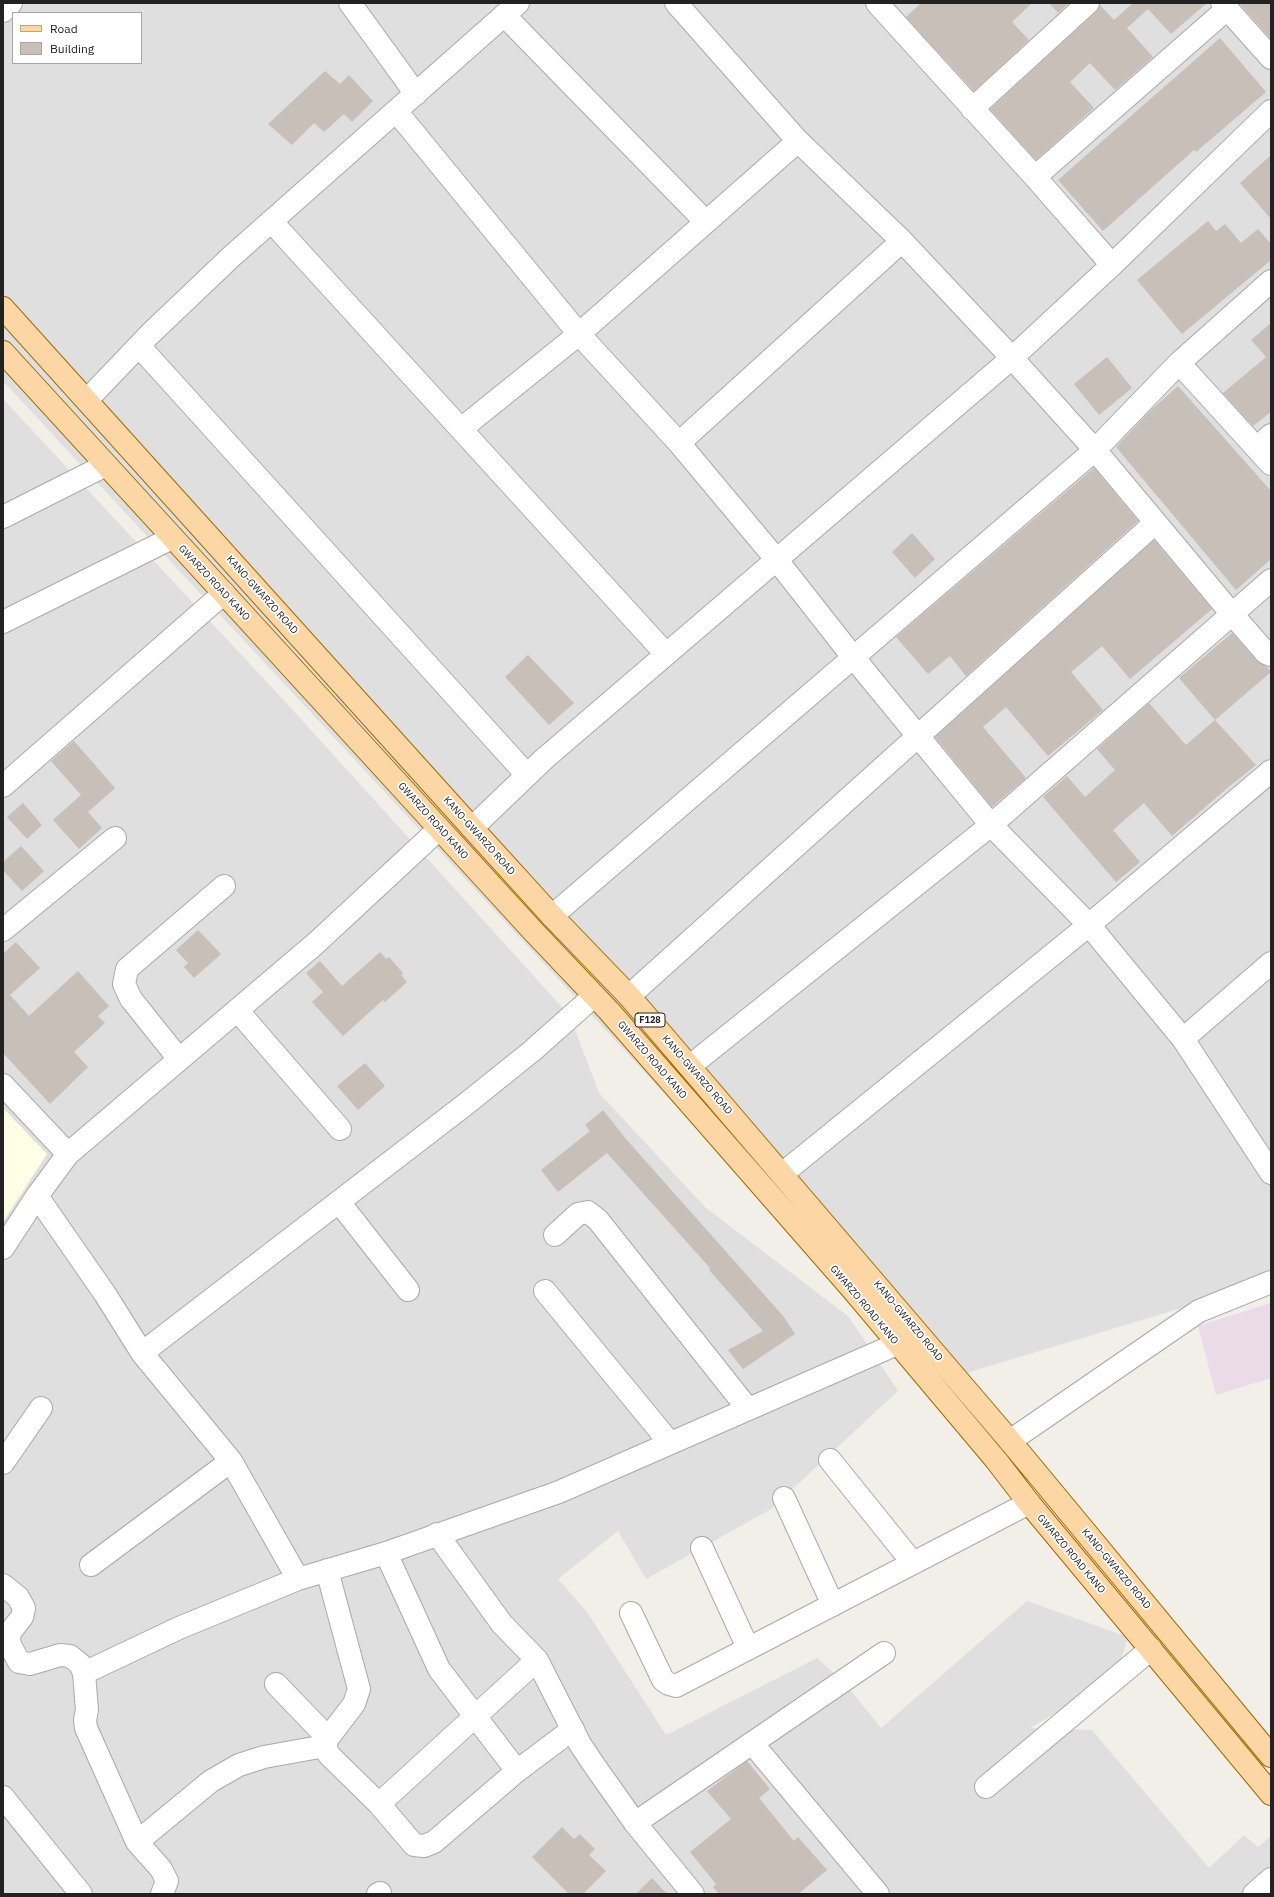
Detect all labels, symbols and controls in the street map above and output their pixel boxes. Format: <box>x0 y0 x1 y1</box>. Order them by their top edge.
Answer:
legend <box>12 12 142 64</box>
text: Road <box>50 21 78 36</box>
text: Building <box>50 41 94 56</box>
street label: GWARZO ROAD KANO <box>176 543 252 623</box>
street label: KANO-GWARZO ROAD <box>224 553 300 637</box>
street label: GWARZO ROAD KANO <box>395 780 471 862</box>
street label: KANO-GWARZO ROAD <box>441 794 517 878</box>
road number: F128 <box>635 1013 665 1027</box>
street label: GWARZO ROAD KANO <box>615 1019 689 1101</box>
street label: KANO-GWARZO ROAD <box>659 1033 735 1117</box>
street label: GWARZO ROAD KANO <box>827 1263 901 1347</box>
street label: KANO-GWARZO ROAD <box>871 1278 945 1364</box>
street label: GWARZO ROAD KANO <box>1034 1512 1108 1596</box>
street label: KANO-GWARZO ROAD <box>1079 1526 1153 1612</box>

